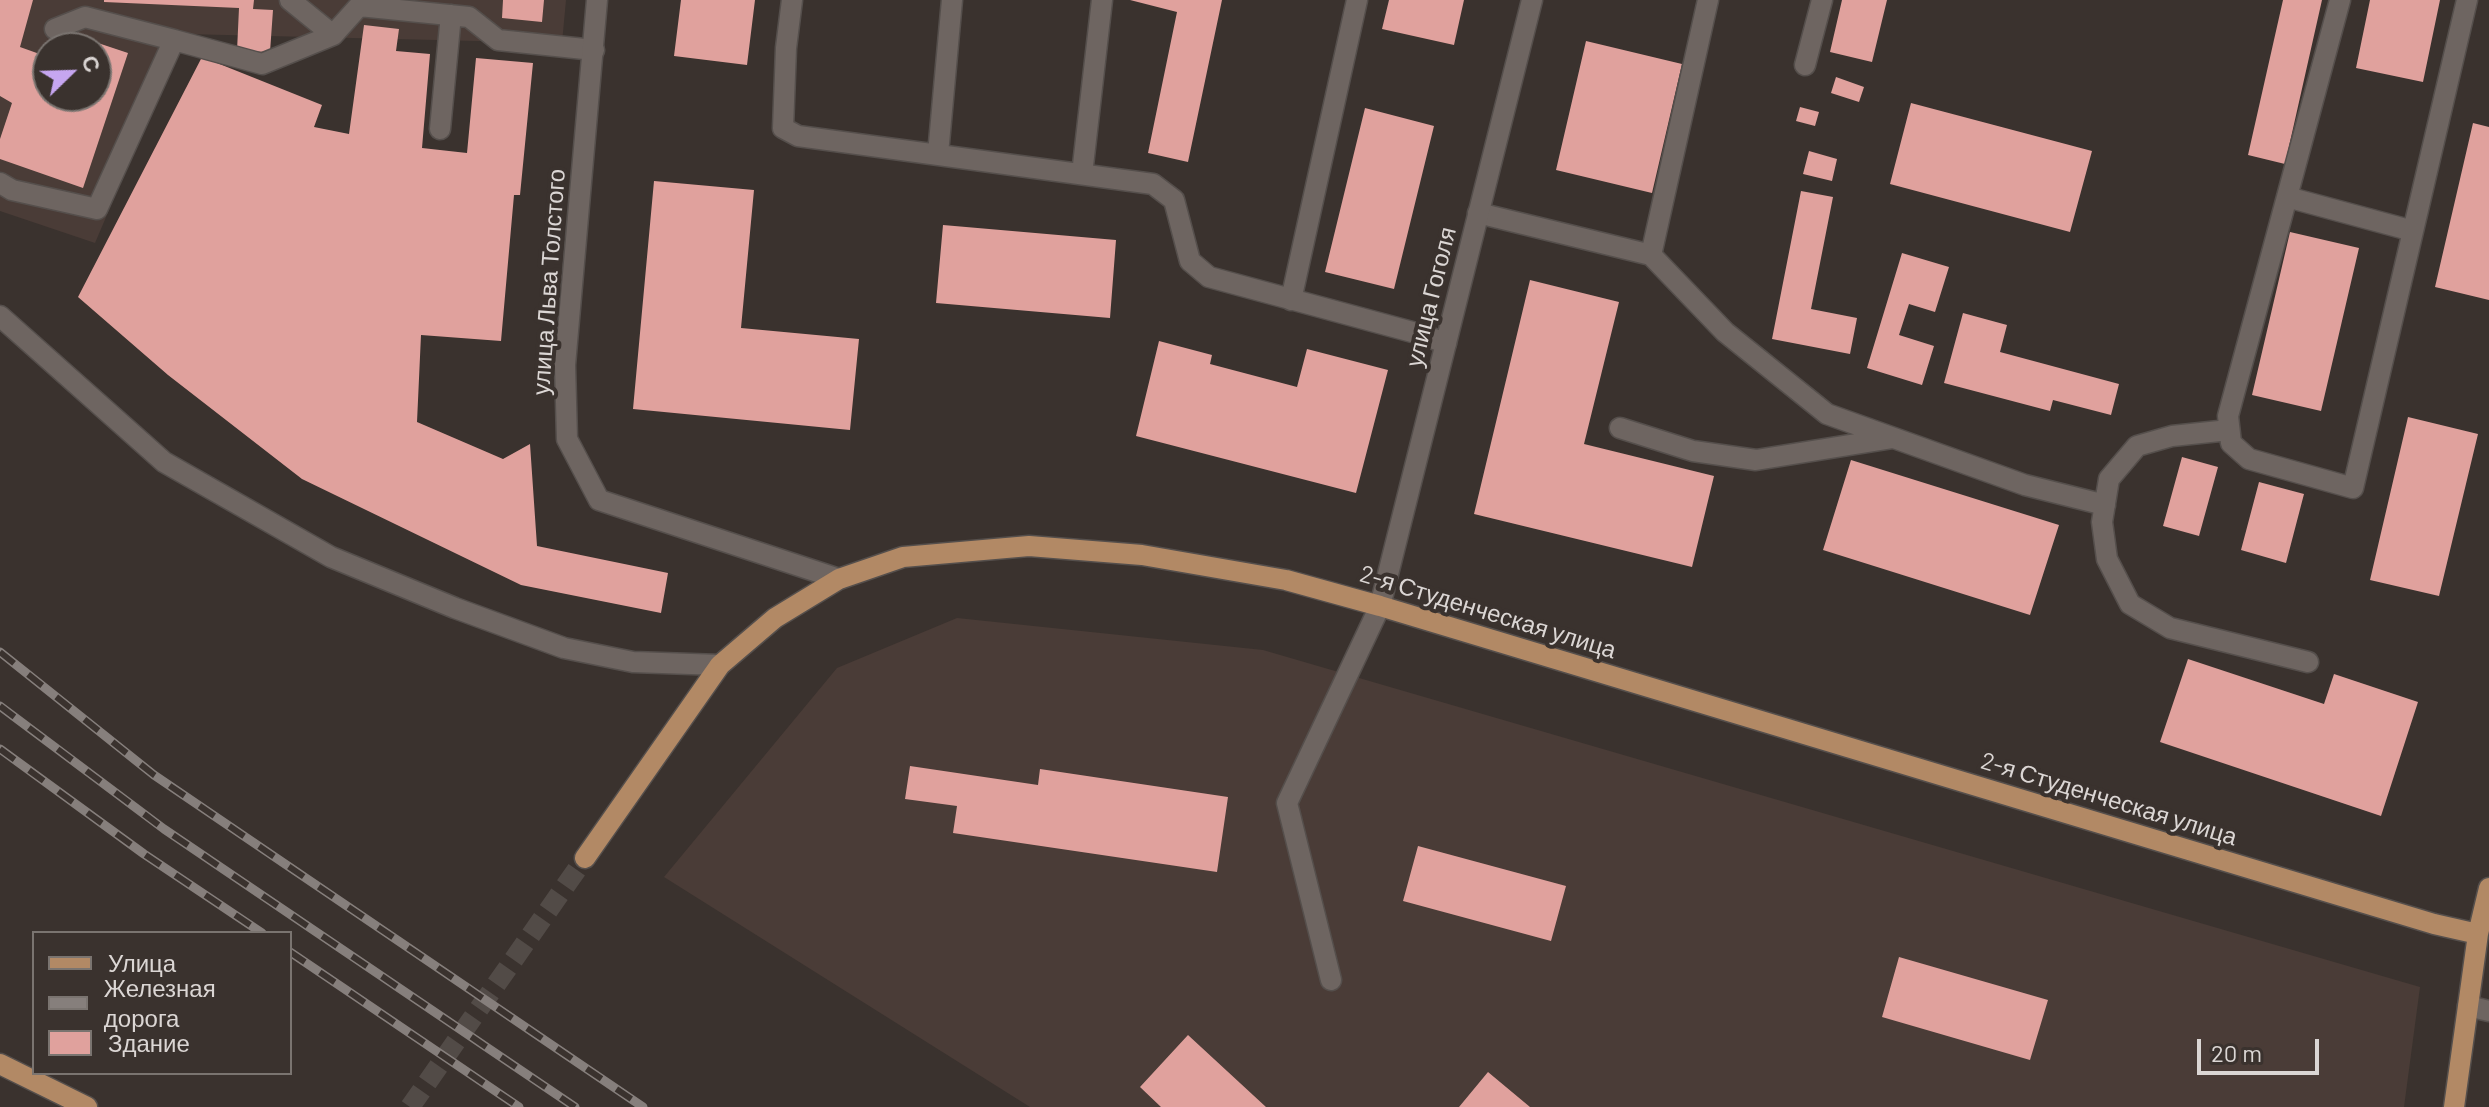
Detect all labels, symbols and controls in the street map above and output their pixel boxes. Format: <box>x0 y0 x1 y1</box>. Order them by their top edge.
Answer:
north arrow <box>32 32 112 112</box>
text: С <box>77 51 107 76</box>
street label: улица Льва Толстого <box>527 168 571 396</box>
street label: улица Гоголя <box>1400 224 1462 370</box>
street label: 2-я Студенческая улица <box>1356 559 1620 665</box>
street label: 2-я Студенческая улица <box>1977 746 2241 852</box>
legend <box>32 931 292 1075</box>
text: Улица <box>108 948 176 977</box>
text: Железная дорога <box>104 973 216 1032</box>
scale bar <box>2201 1023 2323 1073</box>
text: Здание <box>108 1028 190 1057</box>
text: 20 m <box>2211 1038 2262 1067</box>

